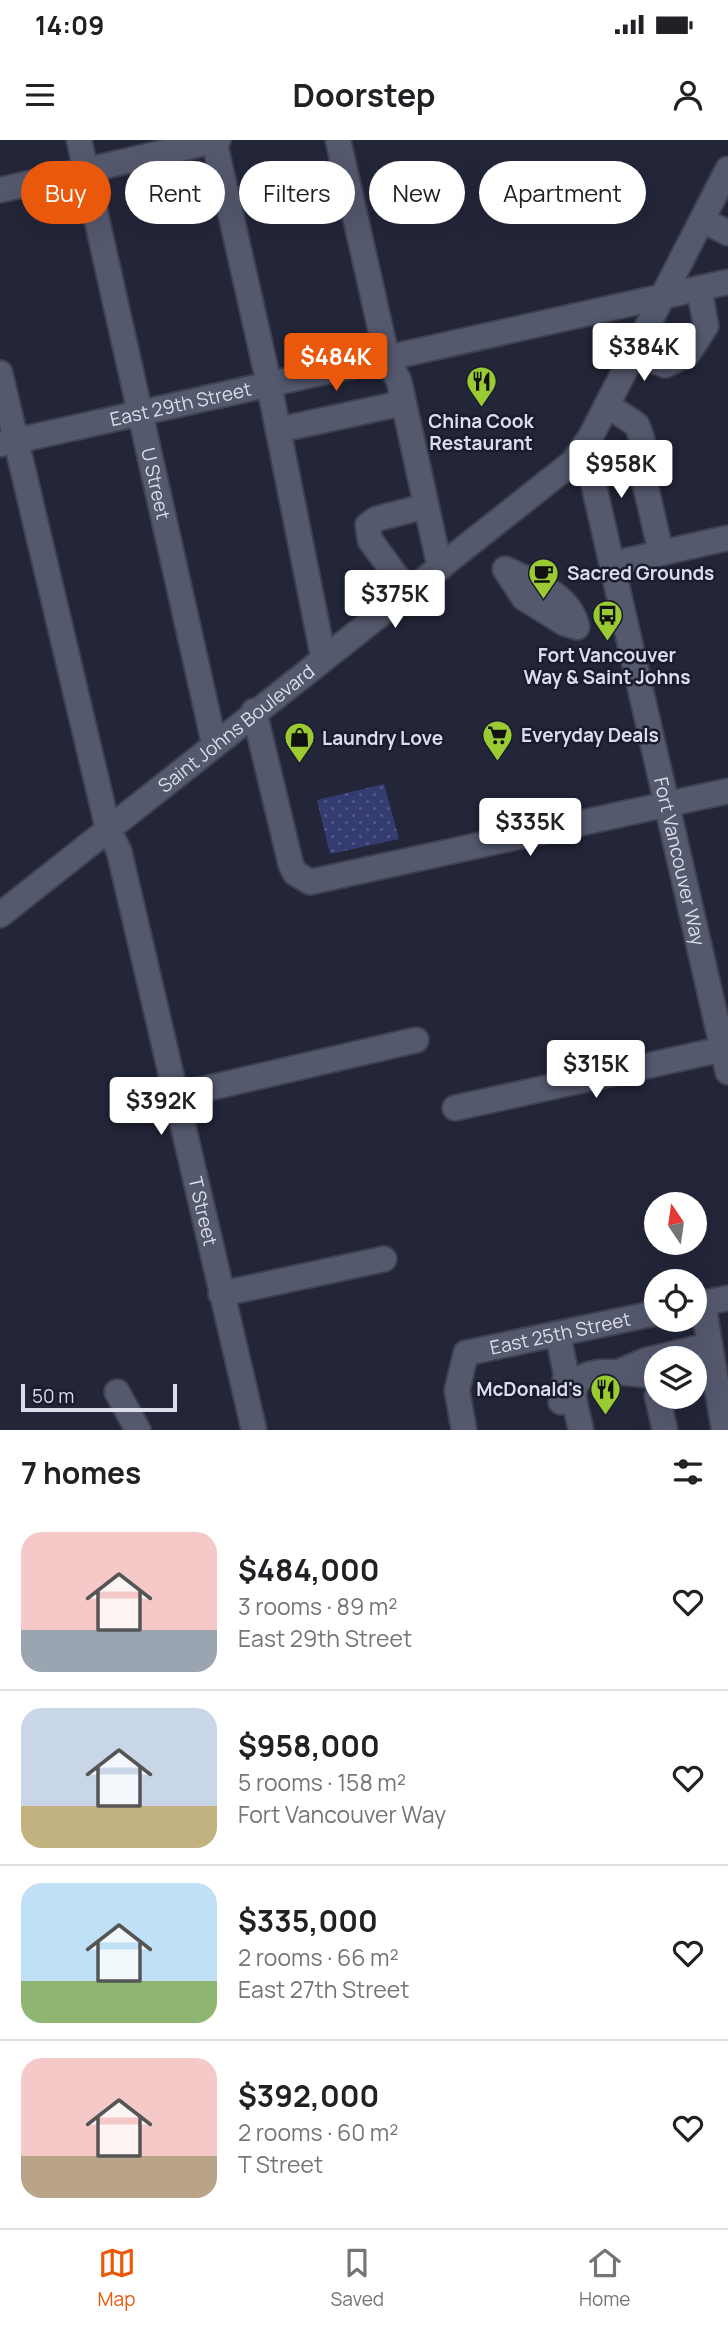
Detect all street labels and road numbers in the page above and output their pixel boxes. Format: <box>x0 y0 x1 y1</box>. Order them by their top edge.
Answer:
street label: East 29th Street <box>107 376 254 432</box>
street label: U Street <box>135 445 177 522</box>
street label: Saint Johns Boulevard <box>152 658 320 798</box>
street label: Fort Vancouver Way <box>648 775 712 948</box>
street label: T Street <box>182 1174 224 1248</box>
street label: East 25th Street <box>487 1306 633 1361</box>

